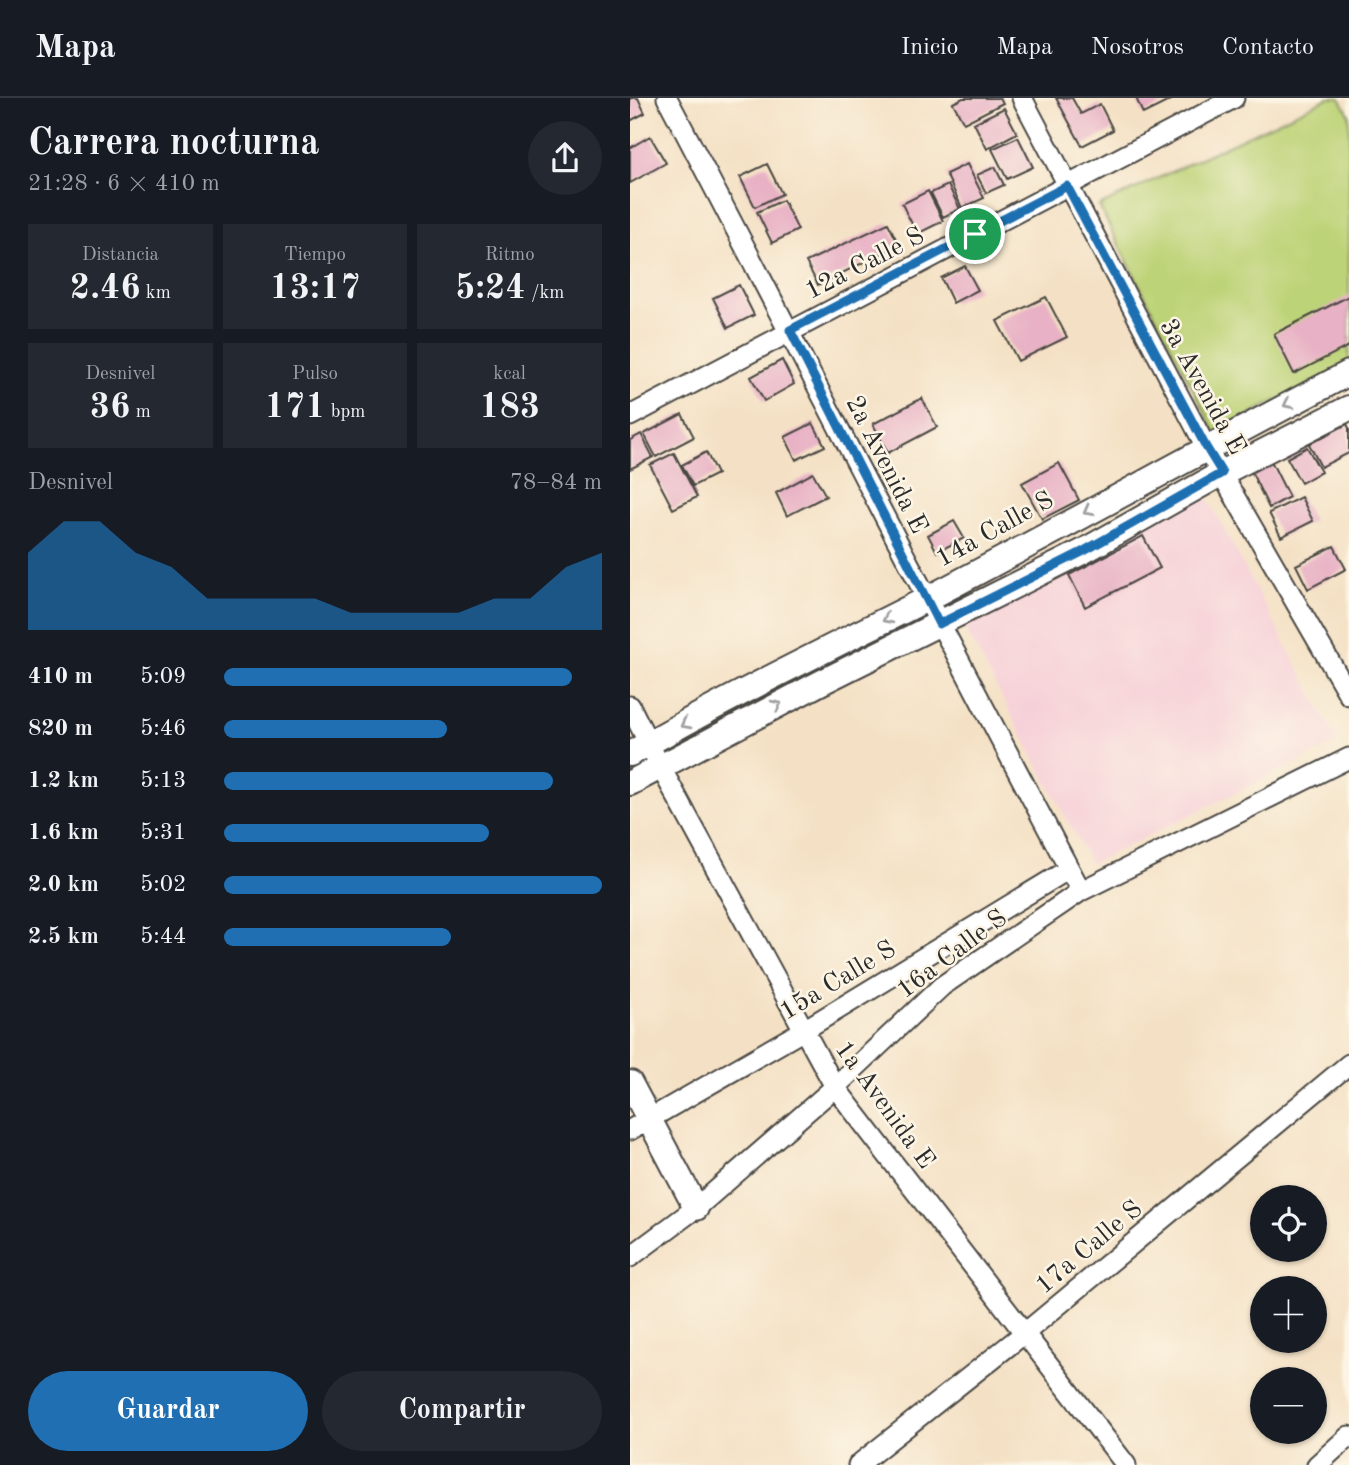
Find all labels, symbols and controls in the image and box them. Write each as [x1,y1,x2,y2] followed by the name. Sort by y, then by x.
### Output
[35,32,116,65] text: Mapa
[901,36,959,60] text: Inicio
[997,36,1053,60] text: Mapa
[1091,36,1184,60] text: Nosotros
[1222,36,1314,60] text: Contacto
[528,121,602,195] button: share
[28,125,319,163] text: Carrera nocturna
[28,172,220,195] text: 21:28 · 6 × 410 m
[945,204,1005,264] pin
[956,215,994,253] icon: arrive
[801,223,929,305] street label: 12a Calle S
[82,246,159,265] text: Distancia
[284,246,346,265] text: Tiempo
[485,246,535,265] text: Ritmo
[70,271,141,306] text: 2.46
[269,271,361,306] text: 13:17
[455,271,526,306] text: 5:24
[141,284,171,303] text: km
[526,284,564,303] text: /km
[1154,315,1250,459] street label: 3a Avenida E
[85,365,155,384] text: Desnivel
[292,365,338,384] text: Pulso
[493,365,526,384] text: kcal
[90,390,130,425] text: 36
[265,390,325,425] text: 171
[479,390,540,425] text: 183
[840,392,932,538] street label: 2a Avenida E
[1283,396,1296,410] one-way arrow
[130,403,151,422] text: m
[325,403,365,422] text: bpm
[28,471,113,494] text: Desnivel
[510,471,602,494] text: 78–84 m
[932,487,1058,573] street label: 14a Calle S
[1082,503,1095,516] one-way arrow
[882,610,894,624] one-way arrow
[28,665,93,688] text: 410 m
[140,665,186,688] text: 5:09
[770,700,782,714] one-way arrow
[680,715,692,729] one-way arrow
[28,717,93,740] text: 820 m
[140,717,186,740] text: 5:46
[28,769,99,792] text: 1.2 km
[140,769,186,792] text: 5:13
[28,821,99,844] text: 1.6 km
[140,821,186,844] text: 5:31
[28,873,99,896] text: 2.0 km
[140,873,186,896] text: 5:02
[892,905,1012,1004] street label: 16a Calle S
[28,925,99,948] text: 2.5 km
[140,925,186,948] text: 5:44
[776,936,900,1025] street label: 15a Calle S
[830,1037,939,1174] street label: 1a Avenida E
[1250,1185,1327,1444] map controls
[1250,1185,1327,1262] button: locate
[1031,1196,1147,1299] street label: 17a Calle S
[1250,1276,1327,1353] button: +
[1250,1367,1327,1444] button: −
[28,1371,308,1451] button: Guardar
[322,1371,602,1451] button: Compartir

